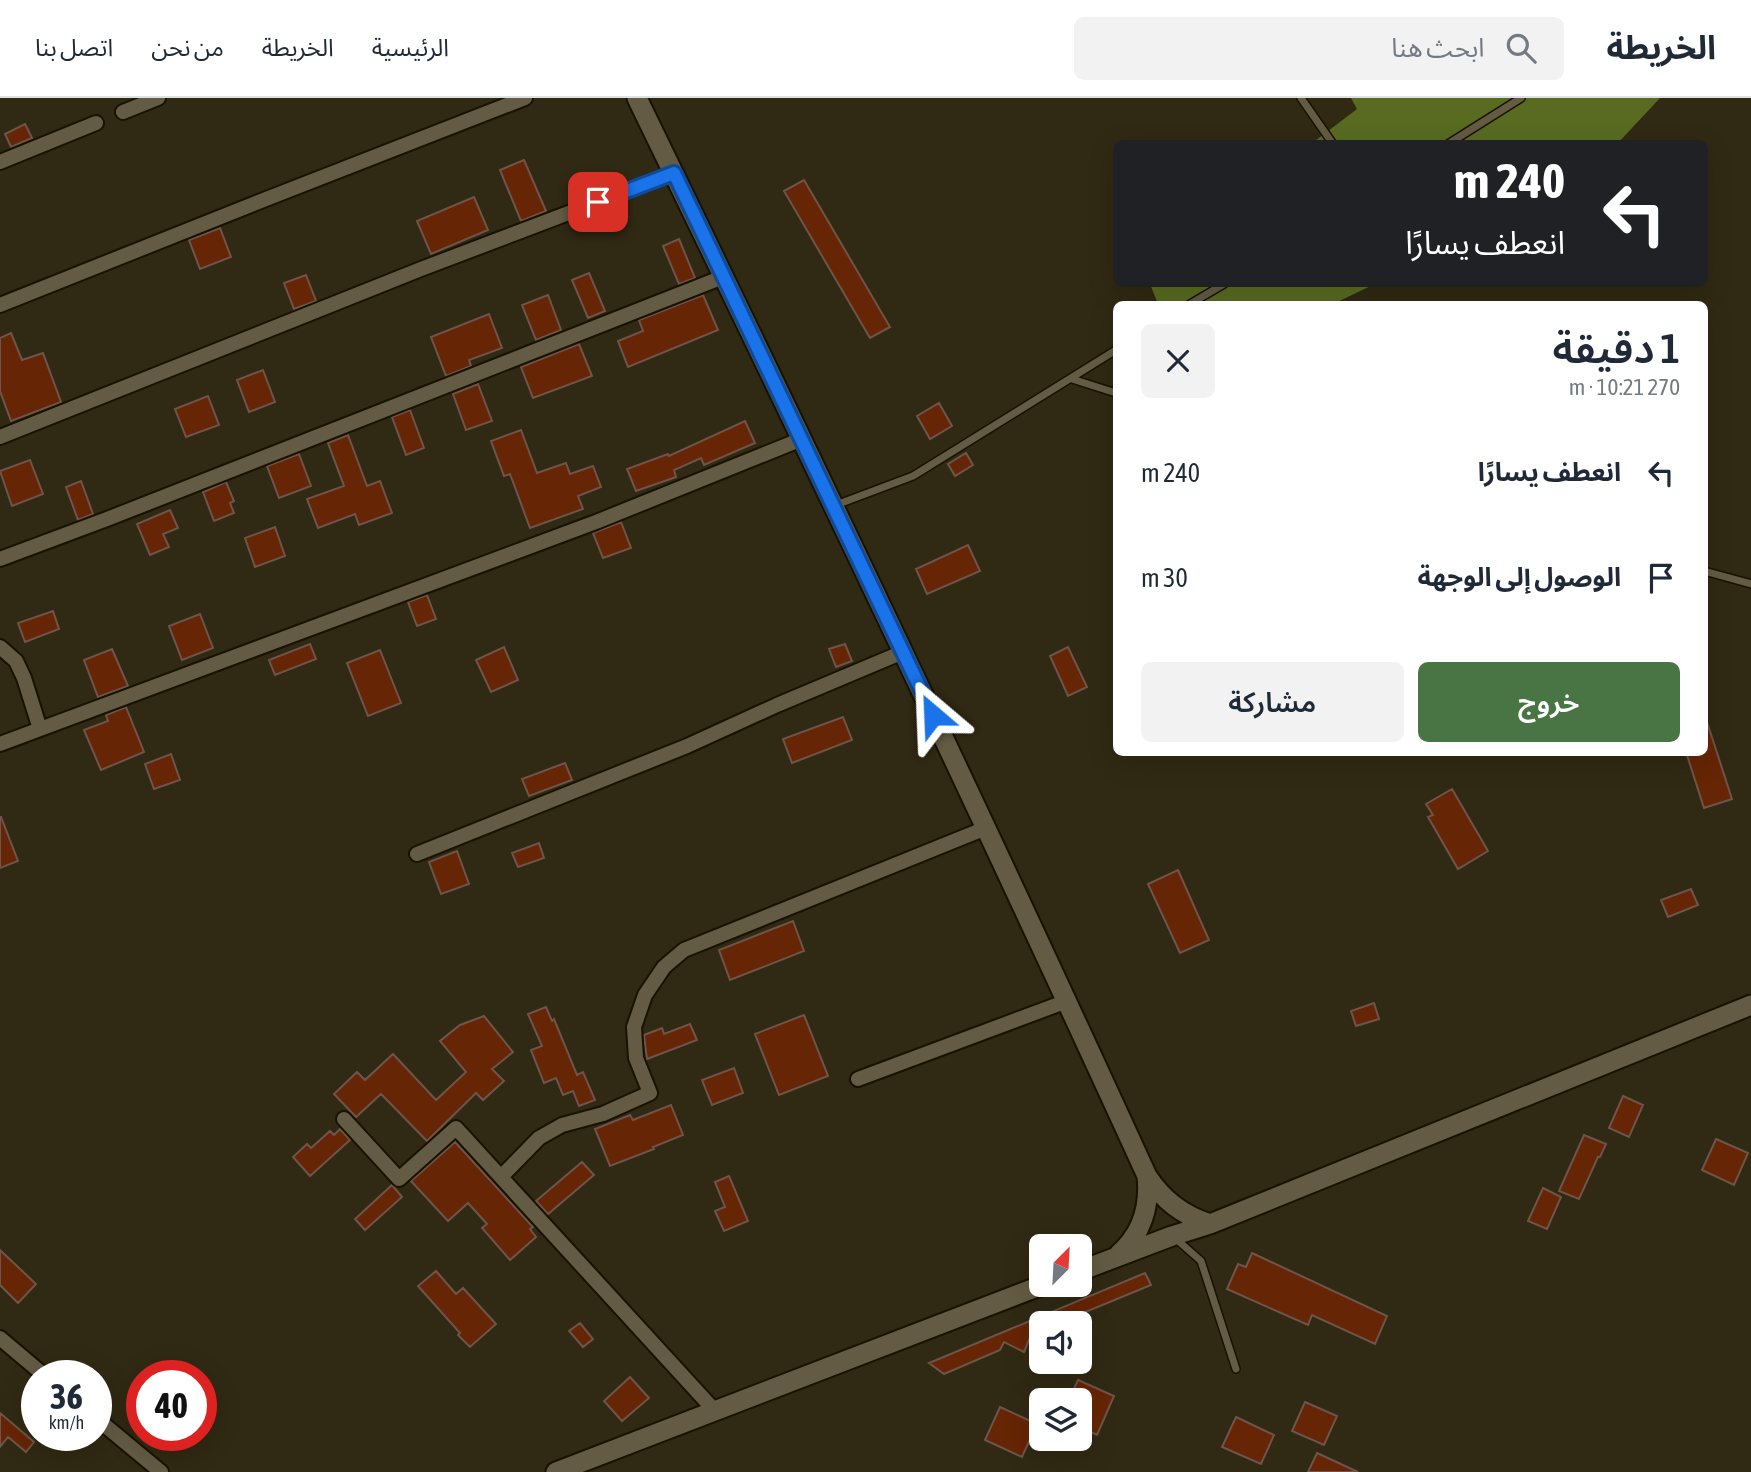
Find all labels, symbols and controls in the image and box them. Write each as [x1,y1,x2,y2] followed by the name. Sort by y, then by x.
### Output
[1074,17,1564,80] search box
[1606,28,1716,66] text: الخريطة
[1502,29,1540,67] icon: search
[1391,33,1484,63] text: ابحث هنا
[35,34,113,61] text: اتصل بنا
[151,34,224,61] text: من نحن
[262,34,334,61] text: الخريطة
[372,34,449,61] text: الرئيسية
[1454,152,1565,208] text: 240 m
[1589,168,1680,259] icon: left
[568,172,628,232] pin
[579,183,617,221] icon: arrive
[1405,224,1565,261] text: انعطف يسارًا
[1141,324,1215,398] button: close
[1553,324,1680,372] text: 1 دقيقة
[1569,374,1680,400] text: 270 m · 10:21
[1642,454,1680,492] icon: left
[1478,457,1621,487] text: انعطف يسارًا
[1141,458,1200,488] text: 240 m
[1642,559,1680,597] icon: arrive
[1418,562,1621,592] text: الوصول إلى الوجهة
[1141,563,1188,593] text: 30 m
[1141,662,1404,742] button: مشاركة
[1418,662,1680,742] button: خروج
[896,678,970,752] position arrow
[1029,1234,1092,1297] north arrow
[1029,1234,1092,1451] map controls
[1029,1311,1092,1374] button: sound
[126,1360,217,1451] speed limit sign: 40
[50,1376,83,1416] text: 36
[1029,1388,1092,1451] button: layers
[49,1412,84,1433] text: km/h

